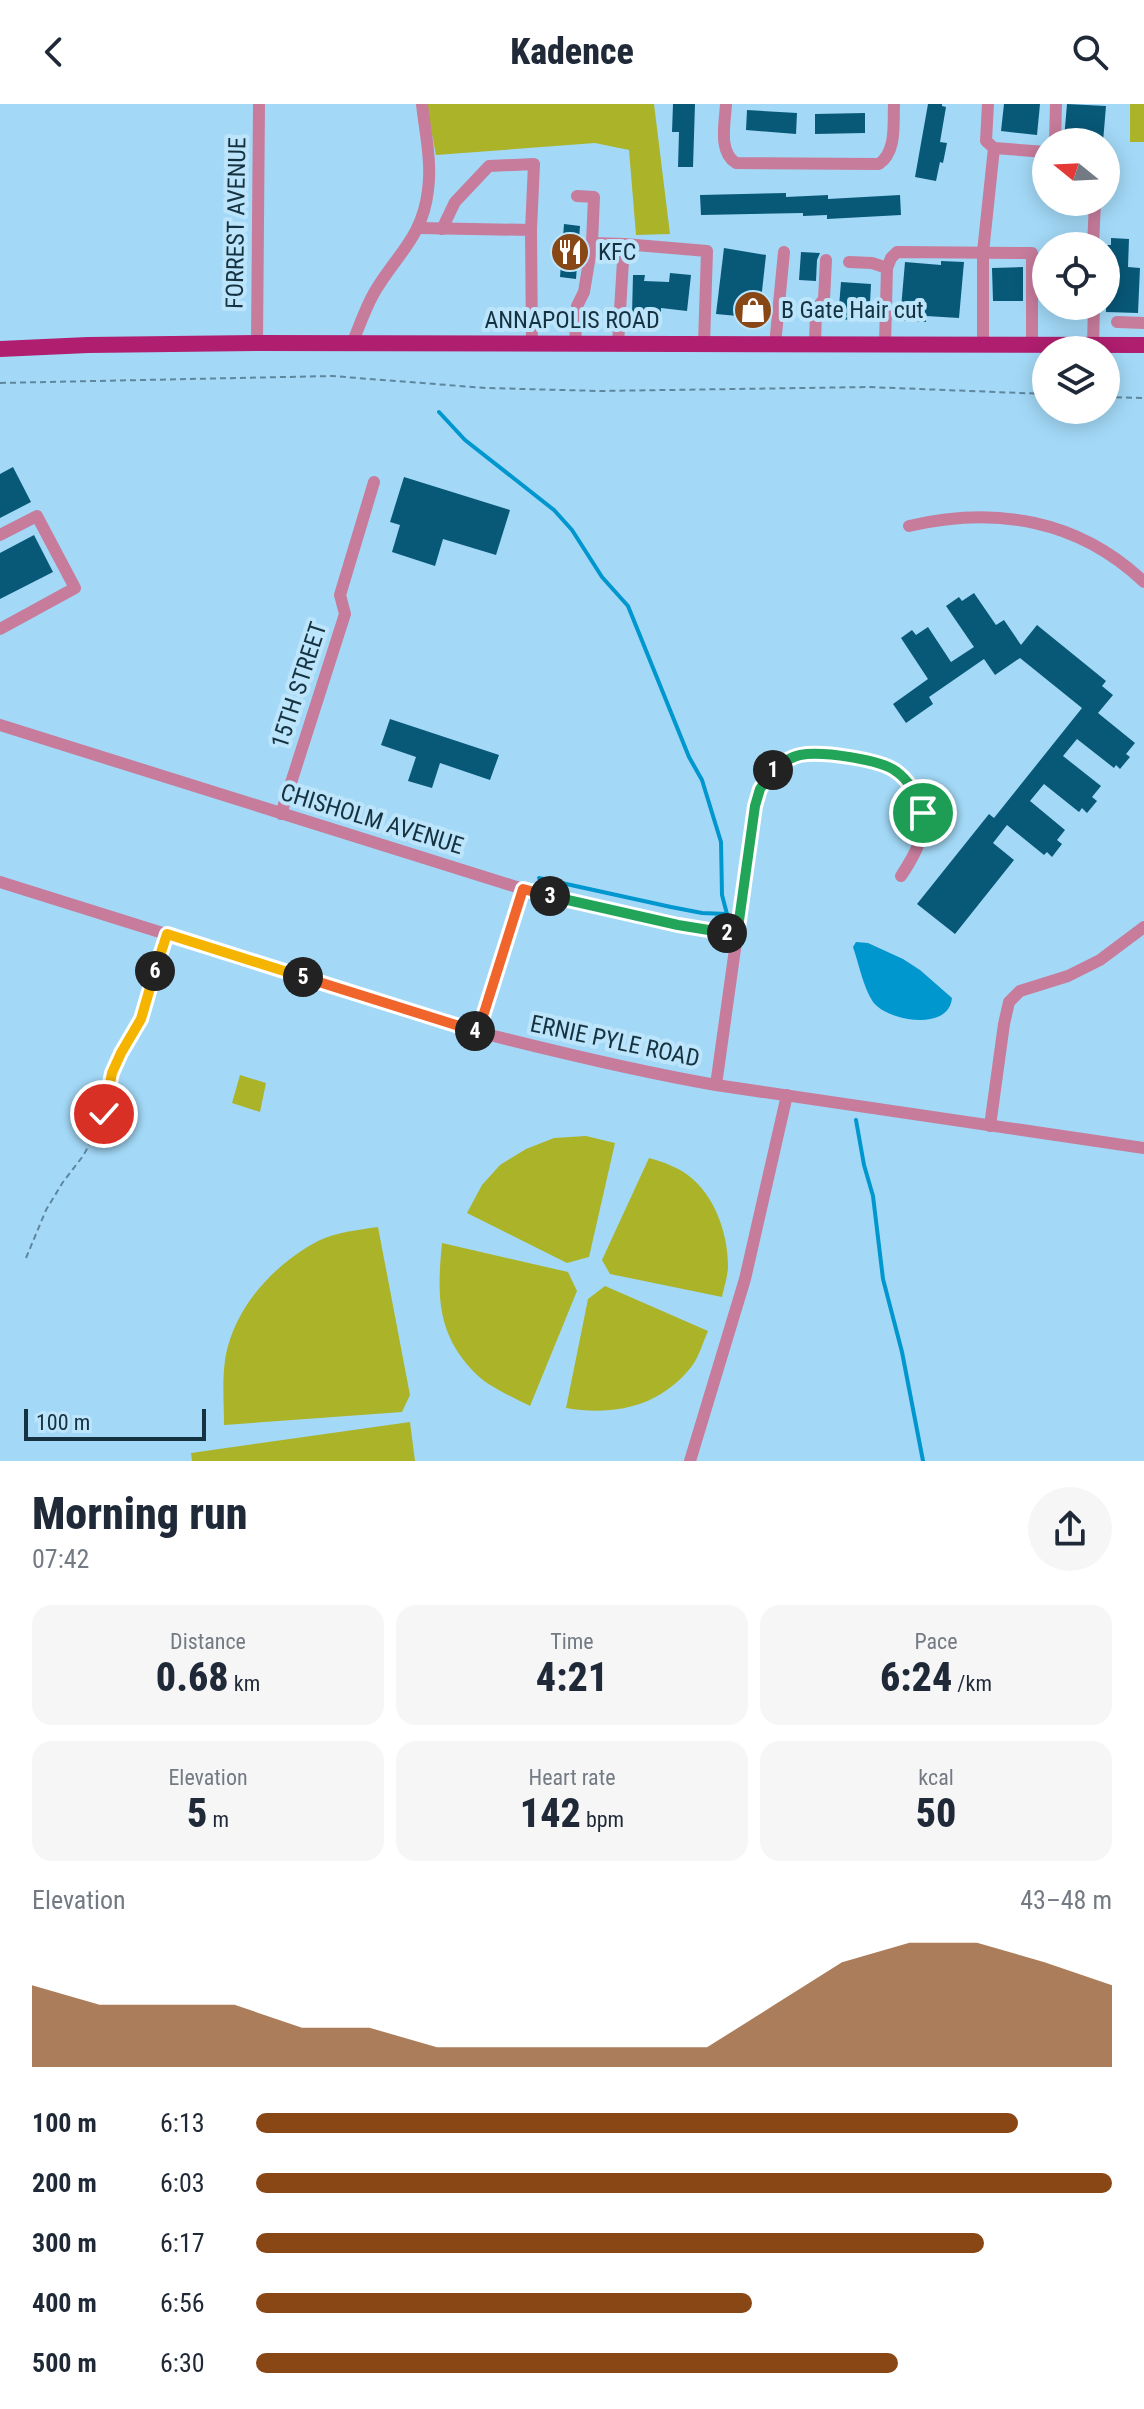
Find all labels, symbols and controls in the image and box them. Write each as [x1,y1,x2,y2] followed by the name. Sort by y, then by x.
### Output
[32,30,76,74] icon: back
[1068,30,1112,74] icon: search
[510,31,634,73] text: Kadence
[1032,128,1120,216] north arrow
[1032,128,1120,424] map controls
[221,137,251,309] street label: FORREST AVENUE
[549,231,591,273] restaurant icon: KFC
[1032,232,1120,320] button: locate
[598,238,636,266] place label: KFC
[732,289,774,331] shop icon: B Gate Hair cut
[781,296,924,324] place label: B Gate Hair cut
[484,306,660,334] street label: ANNAPOLIS ROAD
[1032,336,1120,424] button: layers
[265,618,333,752] street label: 15TH STREET
[753,750,793,790] pin: 1
[767,757,779,782] text: 1
[277,778,467,860] street label: CHISHOLM AVENUE
[889,779,957,847] pin
[901,791,945,835] icon: arrive
[530,876,570,916] pin: 3
[544,883,556,908] text: 3
[707,913,747,953] pin: 2
[721,920,733,945] text: 2
[135,951,175,991] pin: 6
[283,957,323,997] pin: 5
[149,958,161,983] text: 6
[297,964,309,989] text: 5
[528,1009,702,1073] street label: ERNIE PYLE ROAD
[455,1011,495,1051] pin: 4
[469,1018,481,1043] text: 4
[70,1080,138,1148] pin
[82,1092,126,1136] icon: check
[24,1405,206,1441] scale bar
[36,1410,90,1435] text: 100 m
[1028,1487,1112,1571] button: share
[32,1488,248,1540] text: Morning run
[32,1544,89,1574] text: 07:42
[170,1629,246,1654] text: Distance
[550,1629,594,1654] text: Time
[914,1629,958,1654] text: Pace
[156,1654,229,1701] text: 0.68
[536,1654,608,1701] text: 4:21
[880,1654,952,1701] text: 6:24
[229,1671,260,1696] text: km
[952,1671,992,1696] text: /km
[168,1765,248,1790] text: Elevation
[529,1765,615,1790] text: Heart rate
[918,1765,954,1790] text: kcal
[187,1790,207,1837] text: 5
[520,1790,581,1837] text: 142
[916,1790,956,1837] text: 50
[207,1807,229,1832] text: m
[581,1807,624,1832] text: bpm
[32,1885,126,1915] text: Elevation
[1020,1885,1112,1915] text: 43–48 m
[32,2108,97,2138] text: 100 m
[160,2108,205,2138] text: 6:13
[32,2168,97,2198] text: 200 m
[160,2168,205,2198] text: 6:03
[32,2228,97,2258] text: 300 m
[160,2228,205,2258] text: 6:17
[32,2288,97,2318] text: 400 m
[160,2288,205,2318] text: 6:56
[32,2348,97,2378] text: 500 m
[160,2348,205,2378] text: 6:30

